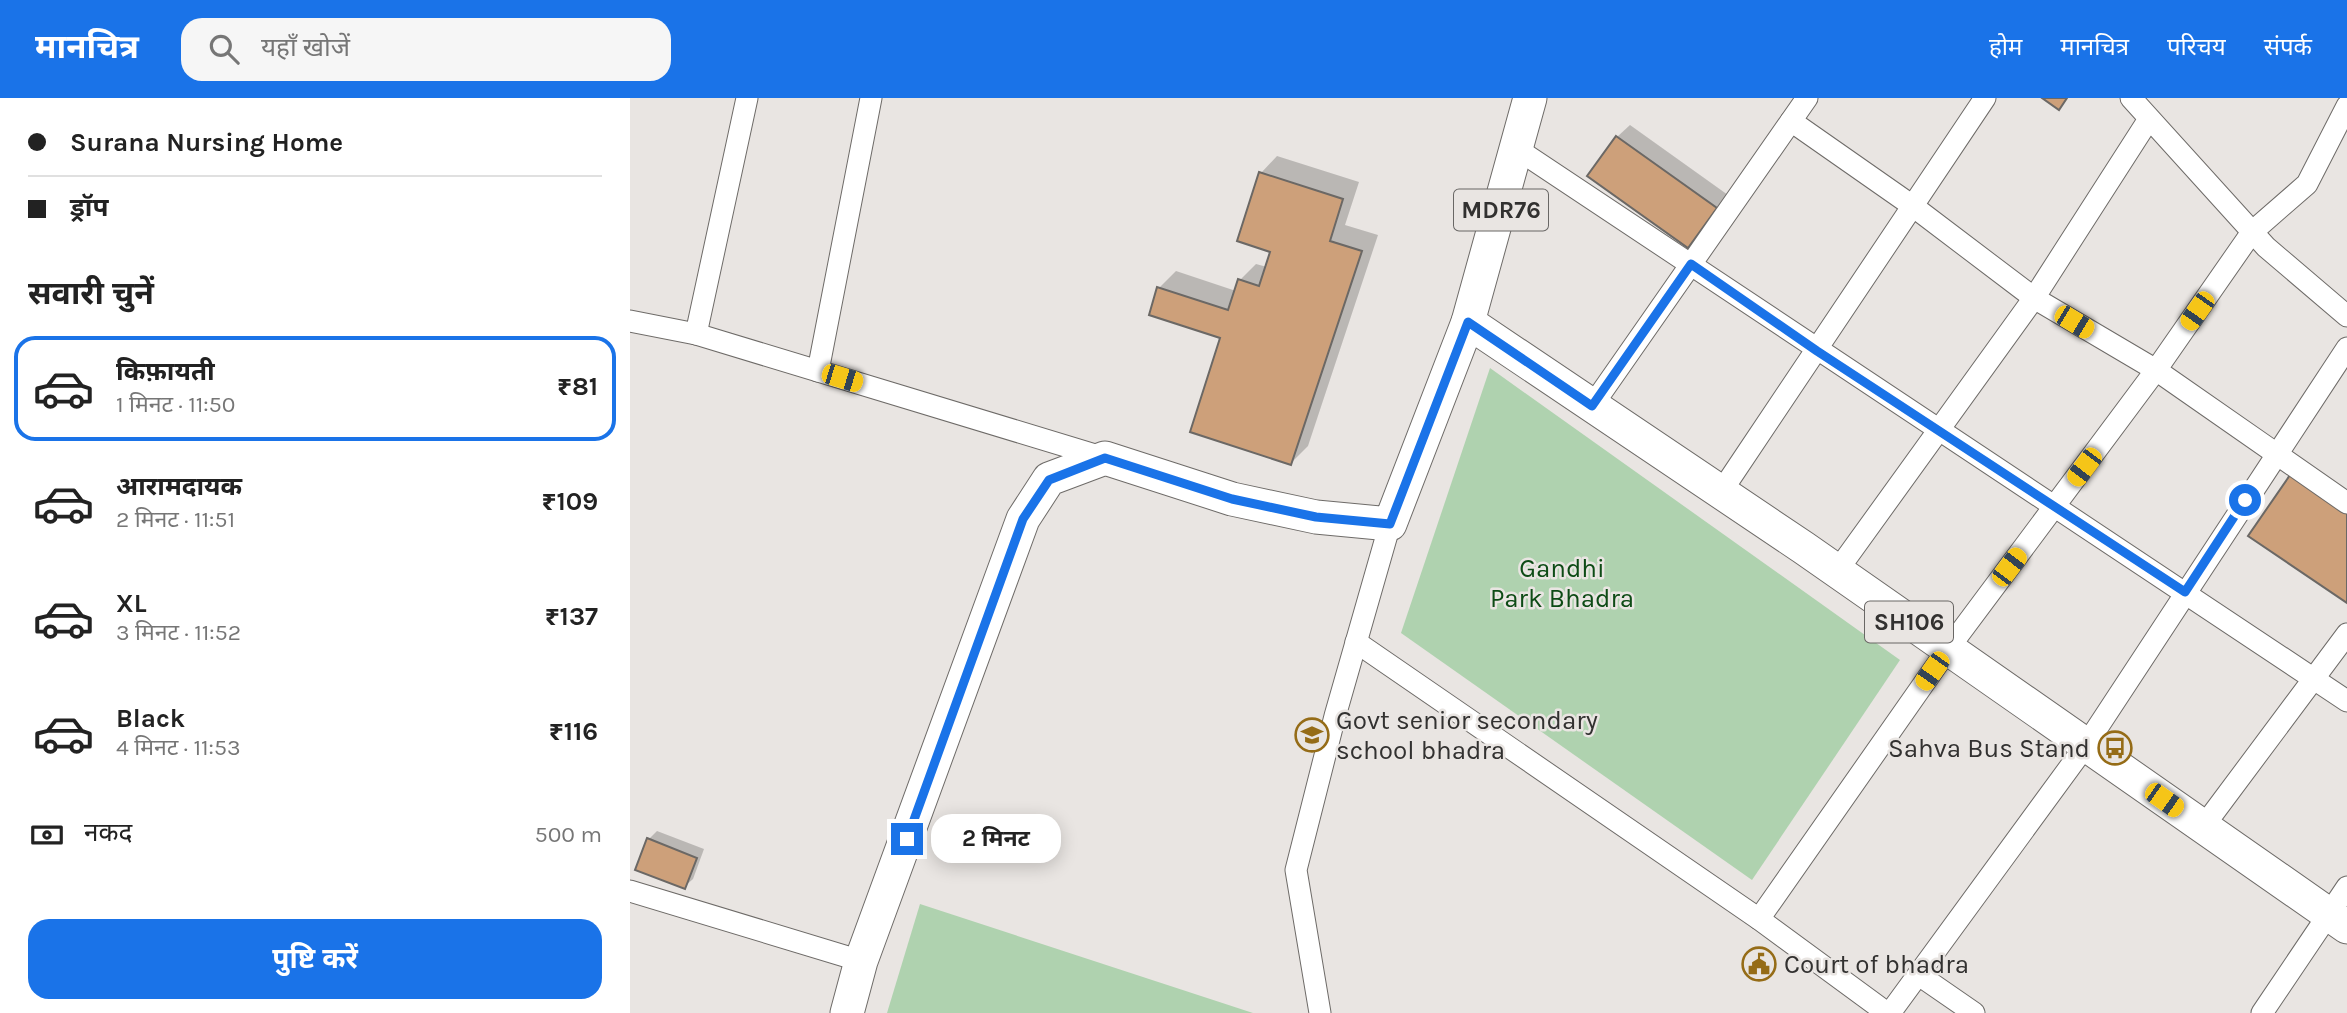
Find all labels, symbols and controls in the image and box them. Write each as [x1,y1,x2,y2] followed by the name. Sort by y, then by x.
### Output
[181,18,671,81] search box
[35,28,139,66] text: मानचित्र
[205,30,243,68] icon: search
[261,32,350,63] text: यहाँ खोजें
[1989,33,2022,61] text: होम
[2060,33,2129,61] text: मानचित्र
[2167,33,2226,61] text: परिचय
[2264,33,2312,61] text: संपर्क
[70,127,343,158] text: Surana Nursing Home
[1454,190,1548,230] road number: MDR76
[70,192,108,223] text: ड्रॉप
[28,275,154,312] text: सवारी चुनें
[2177,288,2218,334] car
[2051,302,2098,342] car
[116,356,215,387] text: किफ़ायती
[32,357,95,420] icon: car
[819,362,866,394] car
[557,371,598,402] text: ₹81
[116,391,235,418] text: 1 मिनट · 11:50
[2063,444,2106,490] car
[116,471,242,502] text: आरामदायक
[32,472,95,535] icon: car
[2229,484,2261,516] route start
[542,486,598,517] text: ₹109
[116,506,235,533] text: 2 मिनट · 11:51
[1988,544,2031,590] car
[1490,553,1634,614] park label: Gandhi Park Bhadra
[32,587,95,650] icon: car
[116,588,147,619] text: XL
[545,601,598,632] text: ₹137
[1865,602,1953,642] road number: SH106
[116,619,241,646] text: 3 मिनट · 11:52
[1912,648,1953,694] car
[32,702,95,765] icon: car
[116,703,185,734] text: Black
[1336,705,1598,766] place label: Govt senior secondary school bhadra
[549,716,598,747] text: ₹116
[1293,716,1331,754] school or university icon: Govt senior secondary school bhadra
[2096,729,2134,767] bus stop icon: Sahva Bus Stand
[1888,733,2090,764] place label: Sahva Bus Stand
[116,734,240,761] text: 4 मिनट · 11:53
[2141,779,2188,821] car
[932,814,1061,864] callout: 2 मिनट
[28,816,66,854] icon: cash
[84,817,132,848] text: नकद
[535,821,602,848] text: 500 m
[891,823,923,855] route end
[962,825,1030,852] text: 2 मिनट
[28,919,602,999] button: पुष्टि करें
[1740,945,1778,983] public building icon: Court of bhadra
[1784,949,1969,980] place label: Court of bhadra

